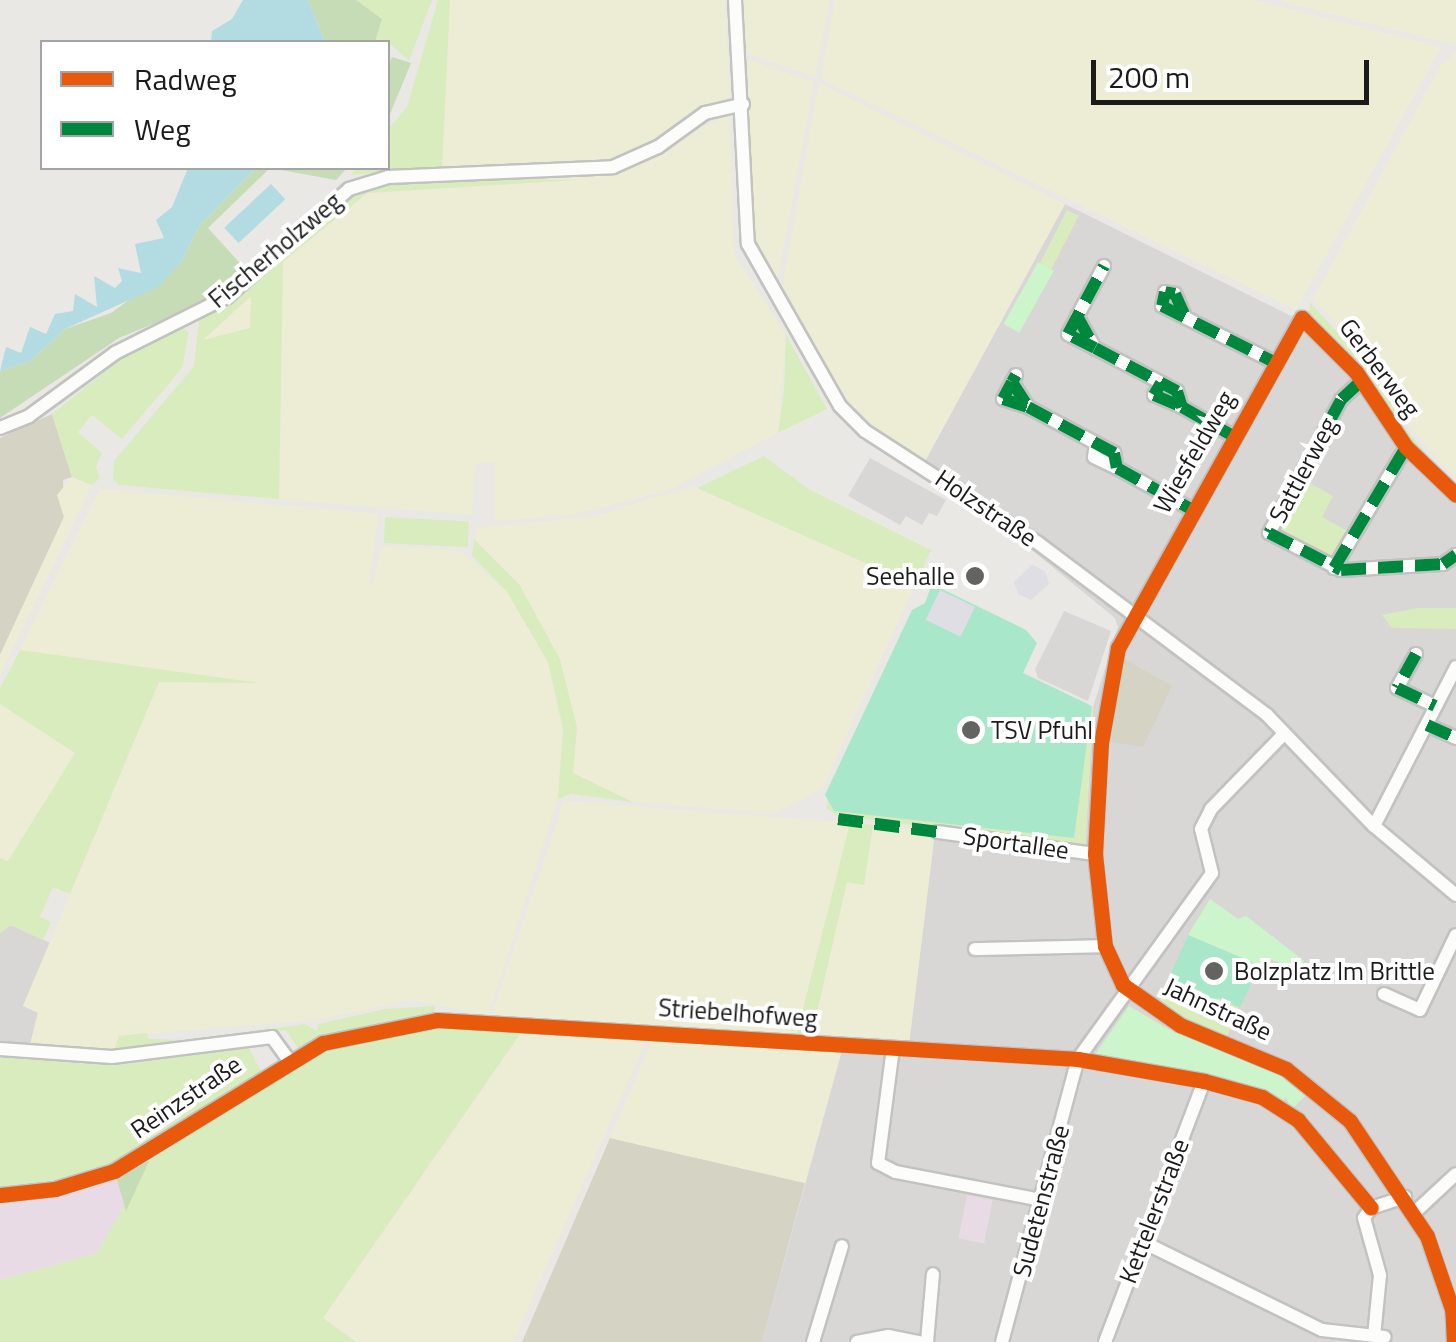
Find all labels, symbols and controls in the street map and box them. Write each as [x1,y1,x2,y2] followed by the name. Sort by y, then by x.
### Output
[40,40,390,170] legend
[1096,40,1374,102] scale bar
[1108,54,1190,100] text: 200 m
[134,56,237,102] text: Radweg
[134,106,191,152] text: Weg
[203,186,347,314] street label: Fischerholzweg
[1333,313,1427,423] street label: Gerberweg
[1147,386,1241,518] street label: Wiesfeldweg
[1263,412,1343,528] street label: Sattlerweg
[930,463,1042,553] street label: Holzstraße
[866,561,955,591] place label: Seehalle
[964,565,986,587] marker: Seehalle
[991,715,1093,745] place label: TSV Pfuhl
[960,719,982,741] marker: TSV Pfuhl
[961,821,1071,865] street label: Sportallee
[1234,956,1435,986] place label: Bolzplatz Im Brittle
[1203,960,1225,982] marker: Bolzplatz Im Brittle
[1159,971,1277,1047] street label: Jahnstraße
[657,992,819,1034] street label: Striebelhofweg
[125,1049,247,1145] street label: Reinzstraße
[1006,1122,1076,1280] street label: Sudetenstraße
[1113,1135,1195,1287] street label: Kettelerstraße

